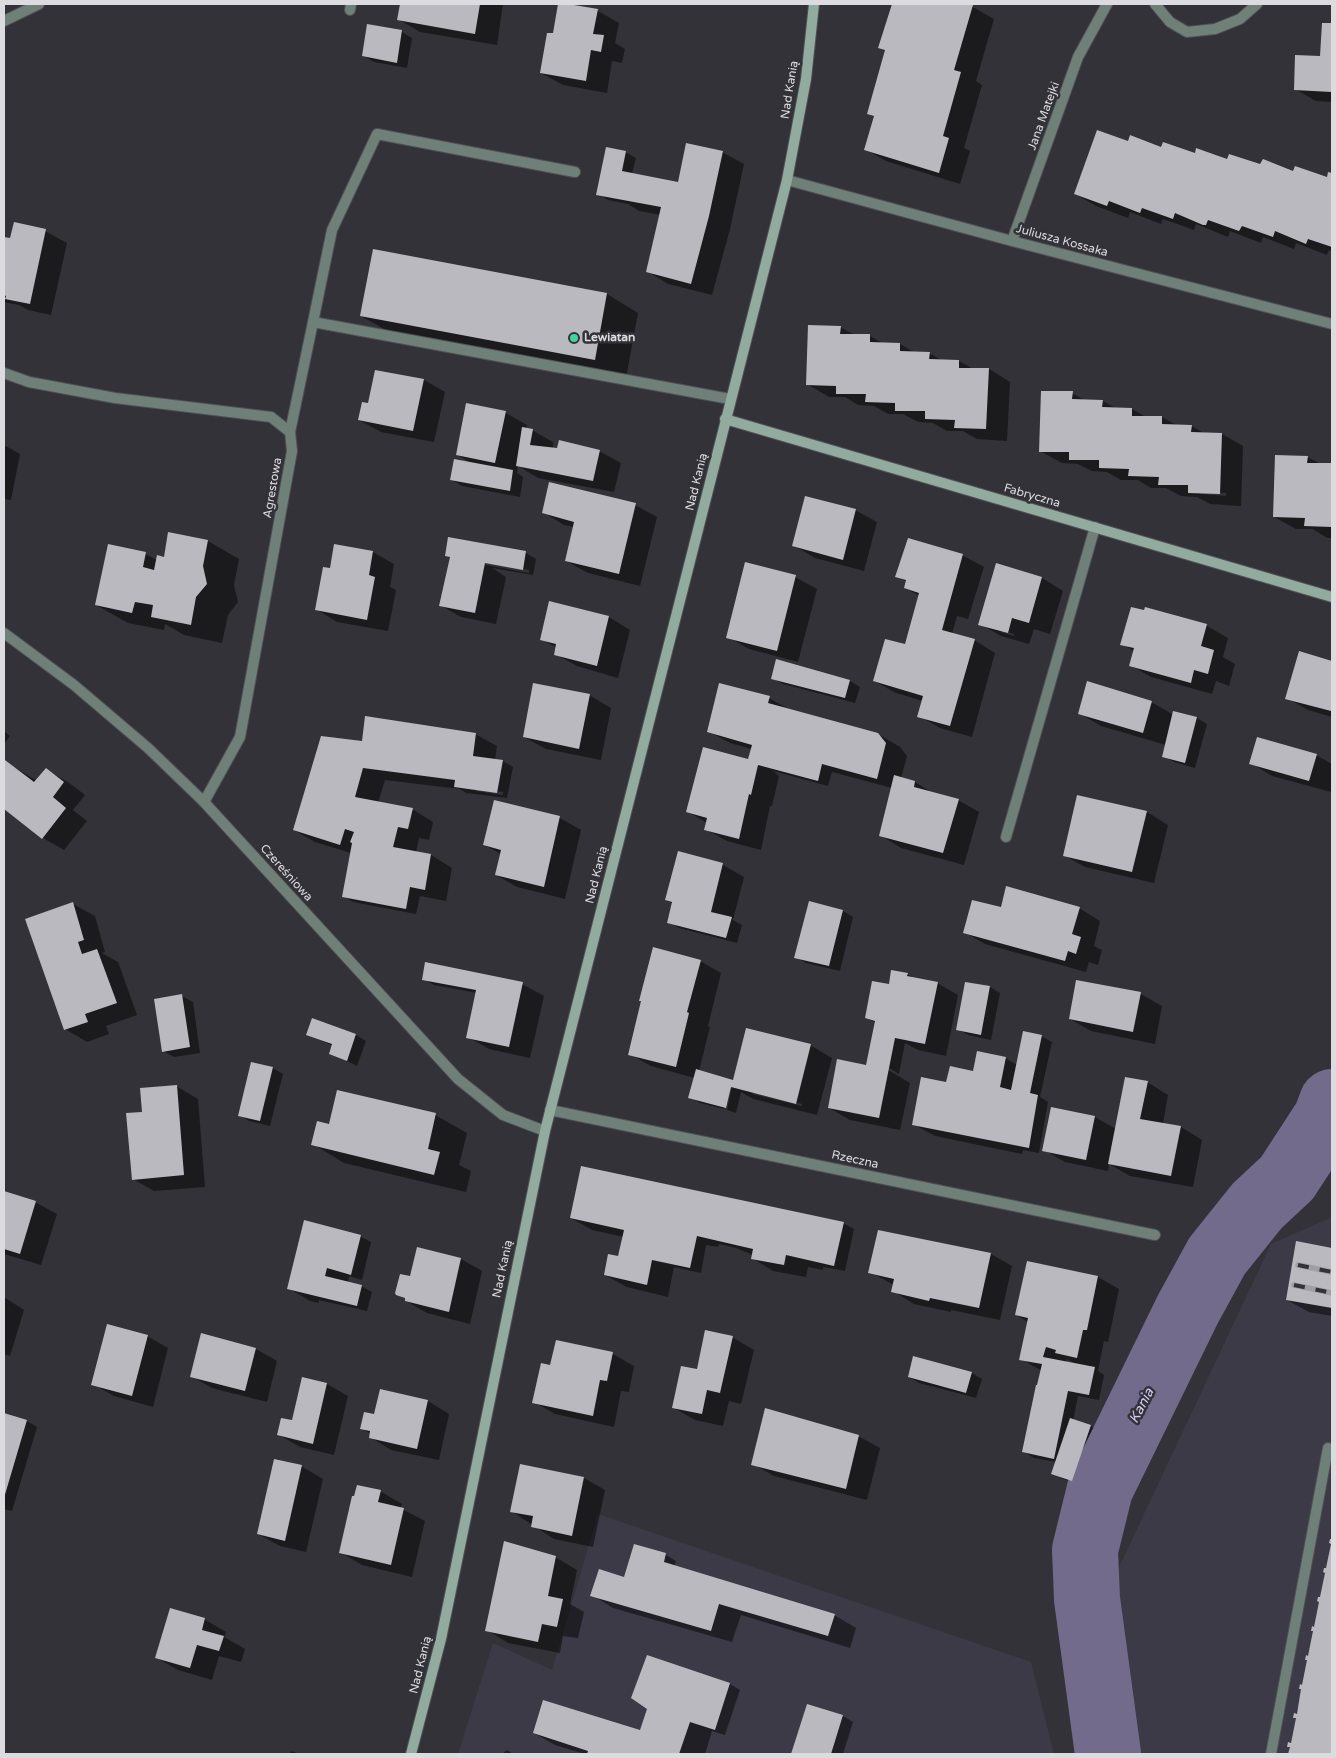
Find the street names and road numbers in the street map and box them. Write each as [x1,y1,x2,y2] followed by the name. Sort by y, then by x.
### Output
[778,60,802,120] street label: Nad Kanią
[1025,80,1063,152] street label: Jana Matejki
[1014,222,1110,260] street label: Juliusza Kossaka
[683,452,711,512] street label: Nad Kanią
[261,457,285,519] street label: Agrestowa
[1002,481,1062,511] street label: Fabryczna
[257,842,315,904] street label: Czereśniowa
[583,845,611,905] street label: Nad Kanią
[830,1148,880,1172] street label: Rzeczna
[490,1239,516,1299] street label: Nad Kanią
[407,1635,435,1695] street label: Nad Kanią

